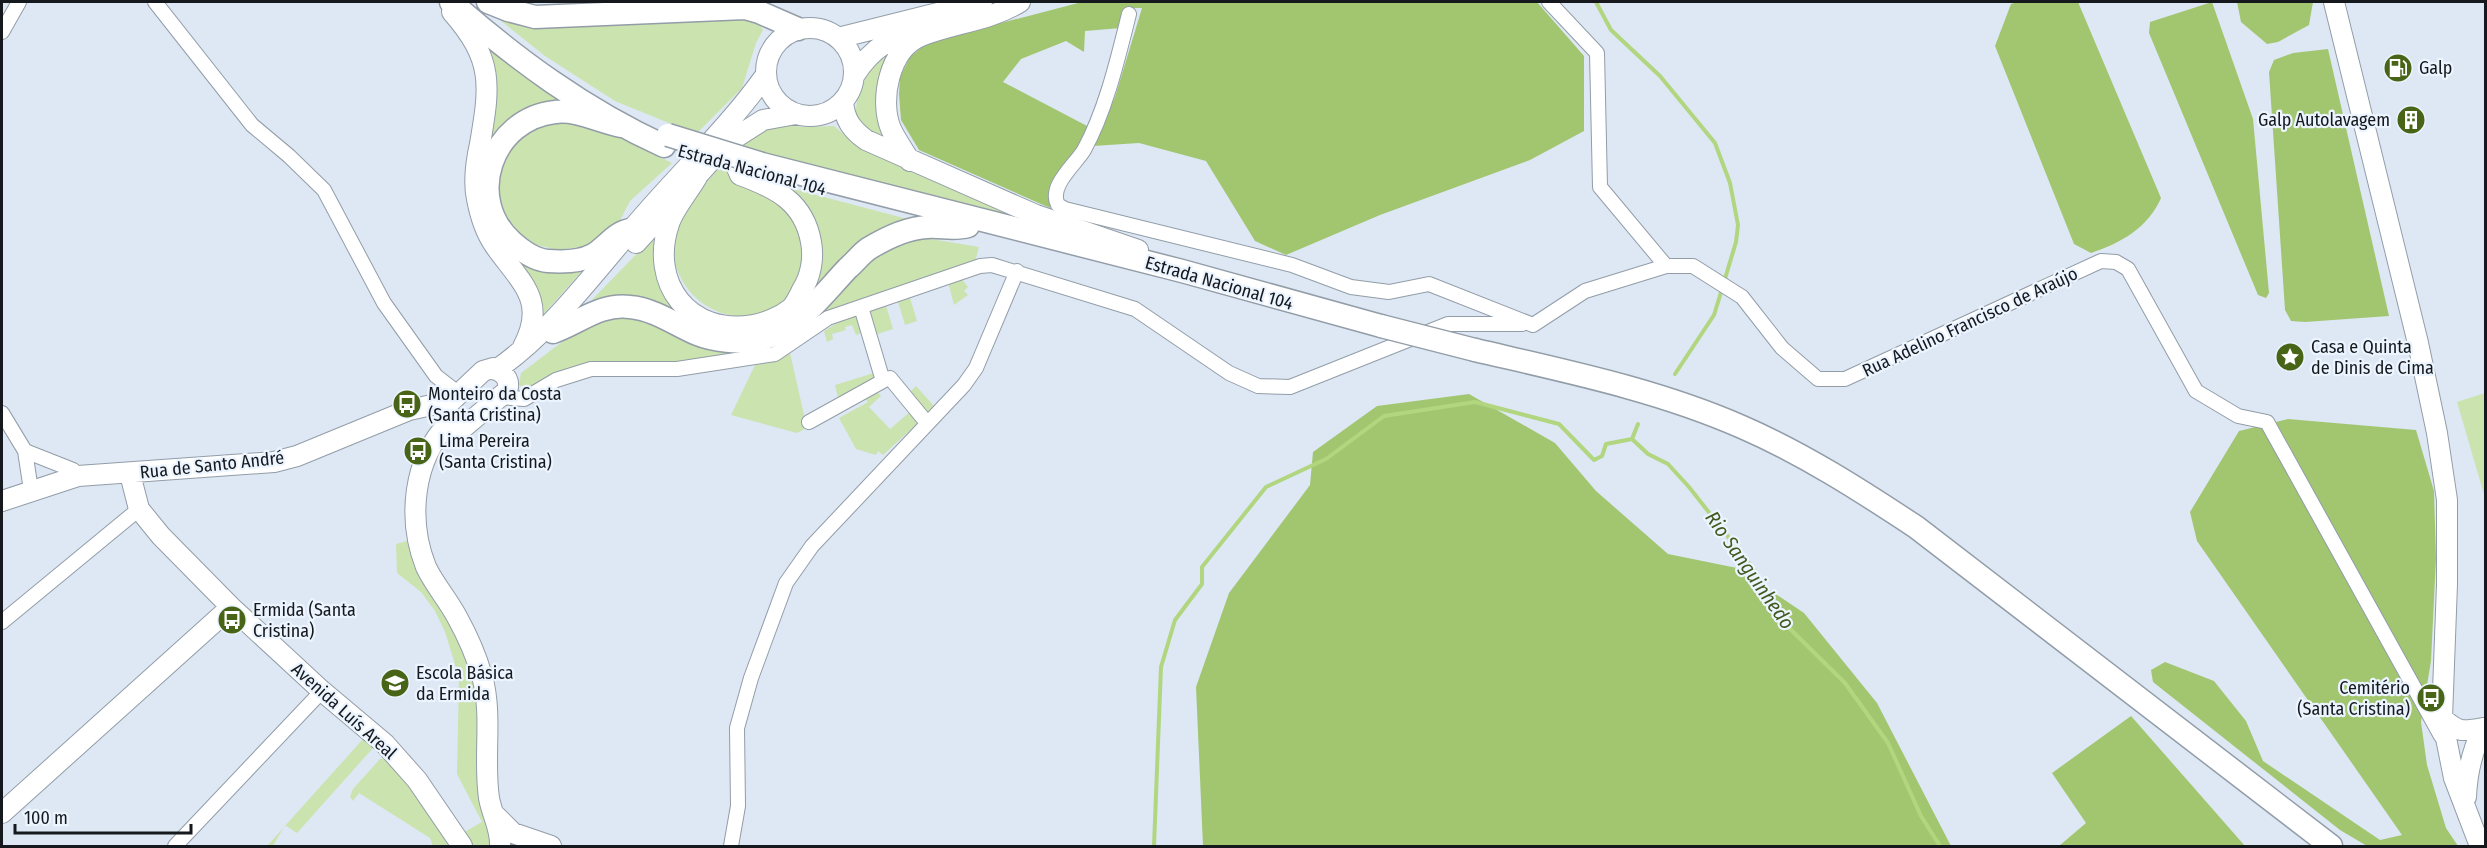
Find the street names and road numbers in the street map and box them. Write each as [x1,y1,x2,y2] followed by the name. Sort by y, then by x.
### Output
[675,140,829,200] street label: Estrada Nacional 104
[1143,251,1296,315] street label: Estrada Nacional 104
[1859,262,2081,382] street label: Rua Adelino Francisco de Araújo
[139,446,285,484] street label: Rua de Santo André
[287,658,401,764] street label: Avenida Luís Areal

